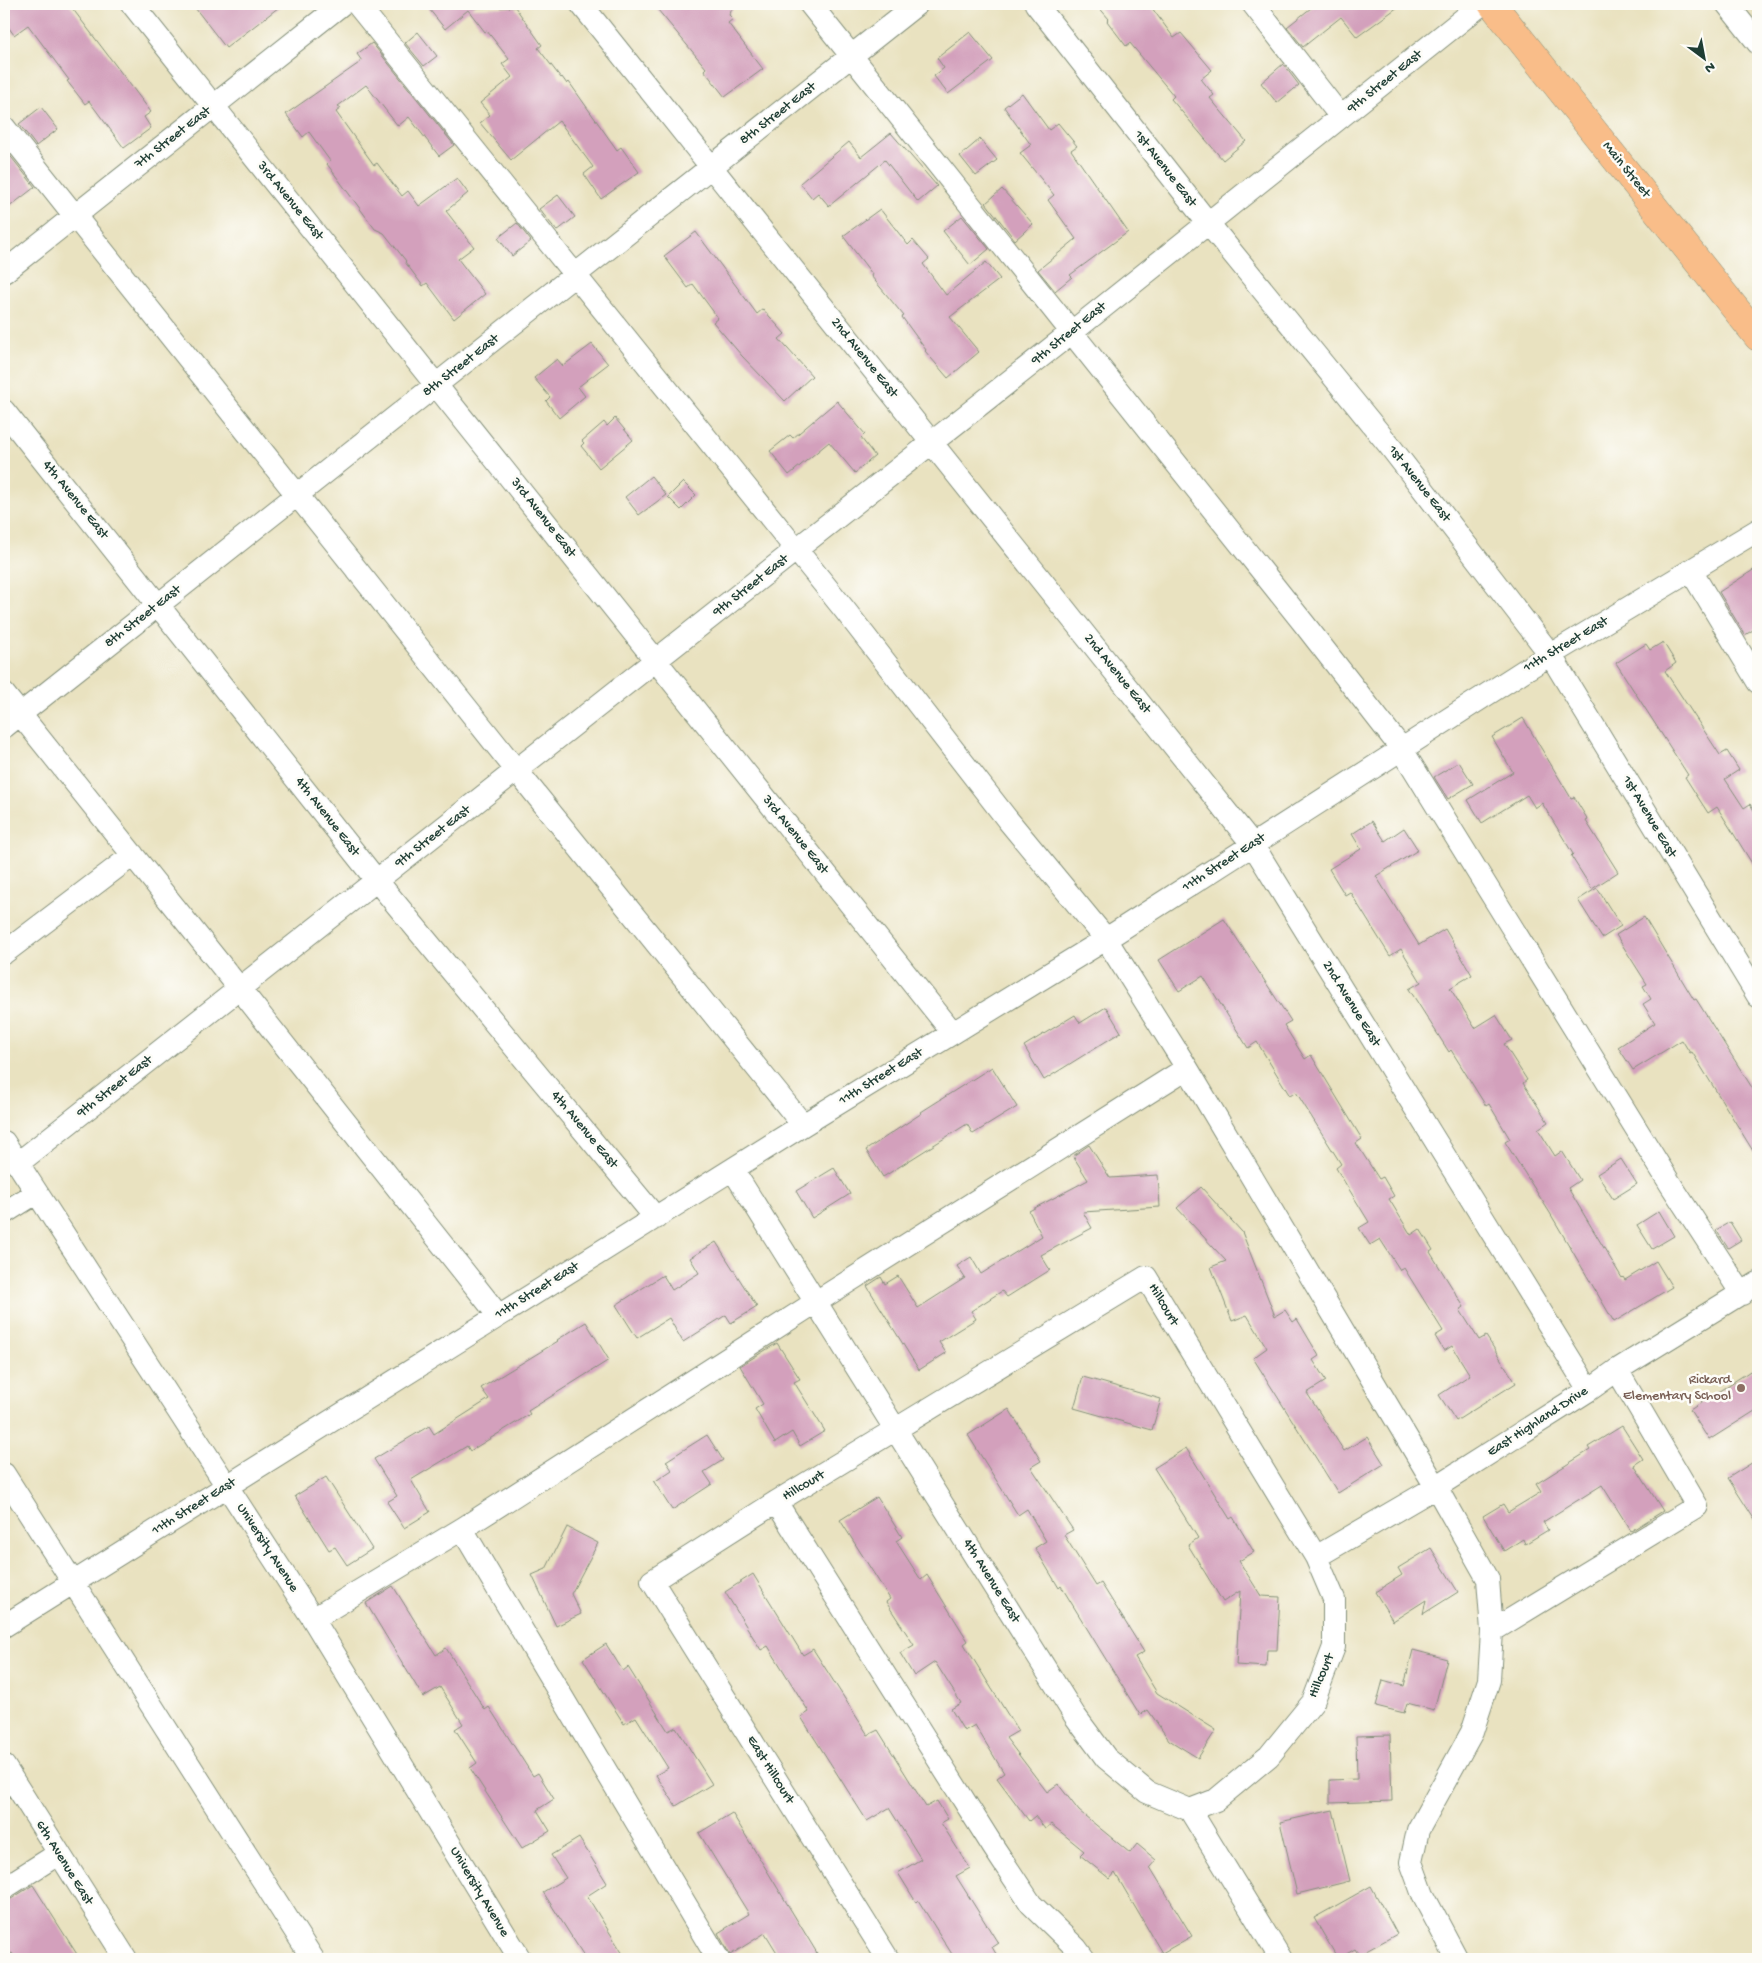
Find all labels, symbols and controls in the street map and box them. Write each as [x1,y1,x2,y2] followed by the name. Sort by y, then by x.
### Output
[1680,32,1730,82] north arrow
[1343,46,1427,118] street label: 9th Street East
[1701,57,1718,77] text: N
[736,78,821,149] street label: 8th Street East
[131,102,215,174] street label: 7th Street East
[1129,126,1201,212] street label: 1st Avenue East
[1598,138,1655,203] street label: Main Street
[252,157,328,245] street label: 3rd Avenue East
[1027,298,1111,370] street label: 9th Street East
[827,315,902,402] street label: 2nd Avenue East
[419,330,504,401] street label: 8th Street East
[1383,441,1455,527] street label: 1st Avenue East
[38,457,113,544] street label: 4th Avenue East
[506,474,580,562] street label: 3rd Avenue East
[709,550,793,622] street label: 9th Street East
[101,581,186,652] street label: 8th Street East
[1520,612,1613,677] street label: 11th Street East
[1080,631,1155,718] street label: 2nd Avenue East
[1617,772,1681,862] street label: 1st Avenue East
[291,774,364,861] street label: 4th Avenue East
[757,791,833,879] street label: 3rd Avenue East
[391,801,475,873] street label: 9th Street East
[1178,829,1270,897] street label: 11th Street East
[1318,958,1385,1051] street label: 2nd Avenue East
[835,1044,927,1110] street label: 11th Street East
[73,1051,157,1123] street label: 9th Street East
[547,1088,622,1173] street label: 4th Avenue East
[491,1258,583,1324] street label: 11th Street East
[1144,1281,1183,1330] street label: Hillcourt
[1623,1372,1733,1405] place label: Rickard Elementary School
[1735,1382,1747,1394] marker: Rickard Elementary School
[1484,1383,1592,1461] street label: East Highland Drive
[780,1466,829,1505] street label: Hillcourt
[148,1474,240,1540] street label: 11th Street East
[232,1500,302,1596] street label: University Avenue
[958,1536,1024,1627] street label: 4th Avenue East
[1305,1650,1339,1701] street label: Hillcourt
[742,1733,798,1808] street label: East Hillcourt
[31,1818,97,1909] street label: 6th Avenue East
[445,1844,513,1941] street label: University Avenue

